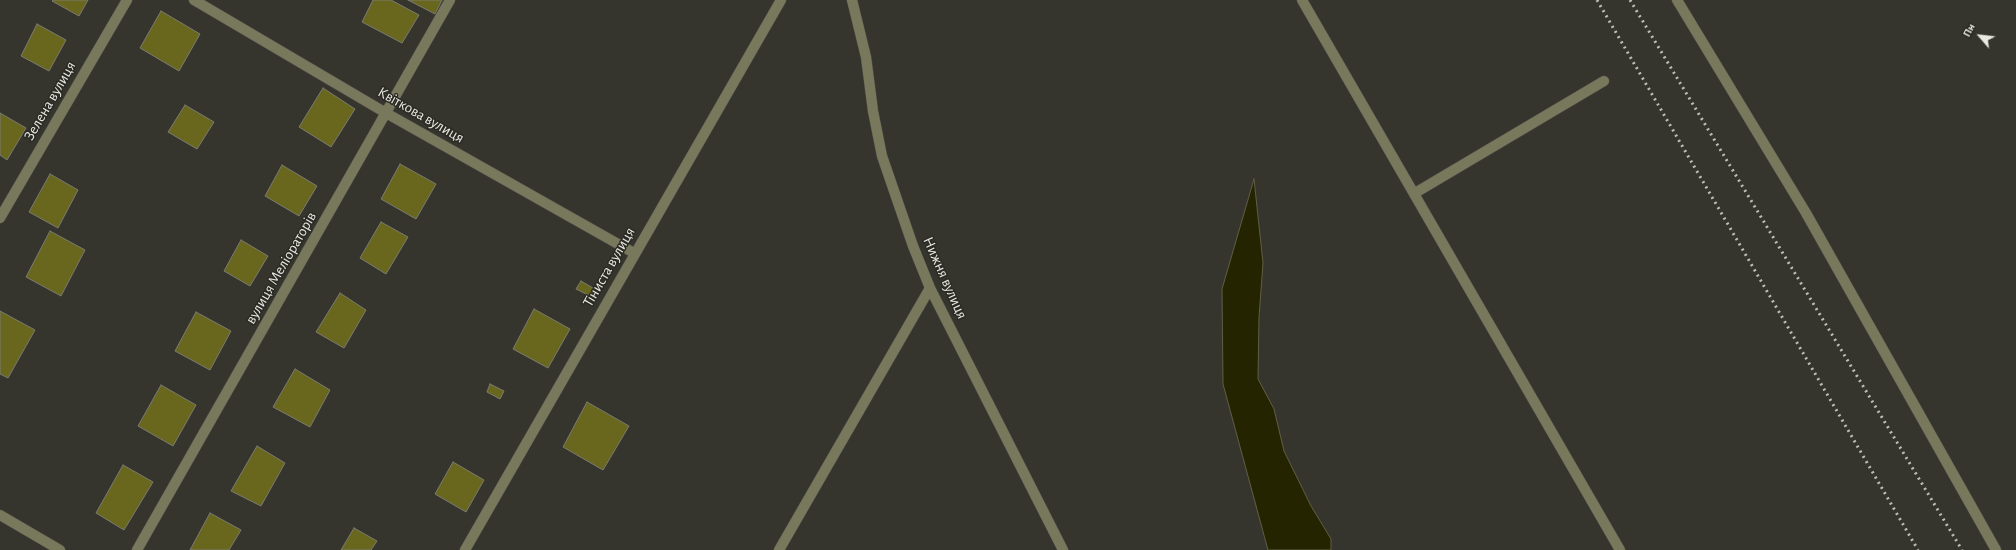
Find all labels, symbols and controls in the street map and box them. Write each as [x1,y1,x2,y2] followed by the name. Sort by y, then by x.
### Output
[1960,16,2000,56] north arrow
[1961,22,1977,39] text: Пн
[20,58,80,144] street label: Зелена вулиця
[375,83,467,147] street label: Квіткова вулиця
[242,209,320,327] street label: вулиця Меліораторів
[579,224,639,310] street label: Тіниста вулиця
[919,234,971,322] street label: Нижня вулиця

